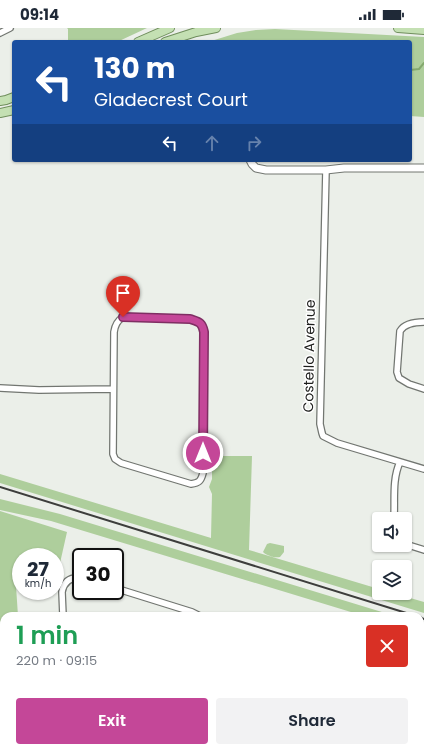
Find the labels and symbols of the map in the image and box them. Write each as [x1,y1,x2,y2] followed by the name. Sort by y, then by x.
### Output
[106,276,140,317] pin
[298,299,320,413] street label: Costello Avenue
[182,432,224,474] position arrow
[72,548,124,600] speed limit sign: 30

